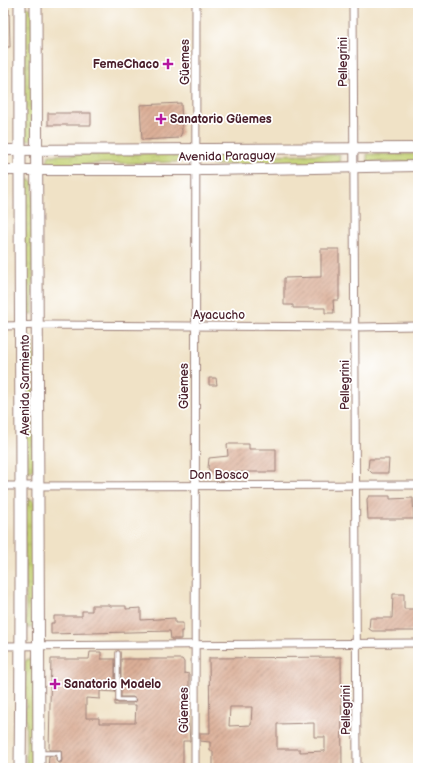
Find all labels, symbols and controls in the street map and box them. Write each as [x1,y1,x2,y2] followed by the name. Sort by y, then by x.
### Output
[336,37,351,87] street label: Pellegrini
[178,39,193,85] street label: Güemes
[93,57,159,72] place label: FemeChaco
[162,58,174,70] marker: FemeChaco
[170,112,272,127] place label: Sanatorio Güemes
[155,113,167,125] marker: Sanatorio Güemes
[178,148,276,165] street label: Avenida Paraguay
[193,308,245,323] street label: Ayacucho
[18,334,33,436] street label: Avenida Sarmiento
[338,360,353,410] street label: Pellegrini
[177,363,192,409] street label: Güemes
[189,468,249,483] street label: Don Bosco
[64,677,161,692] place label: Sanatorio Modelo
[49,678,61,690] marker: Sanatorio Modelo
[339,685,354,735] street label: Pellegrini
[177,687,192,733] street label: Güemes

